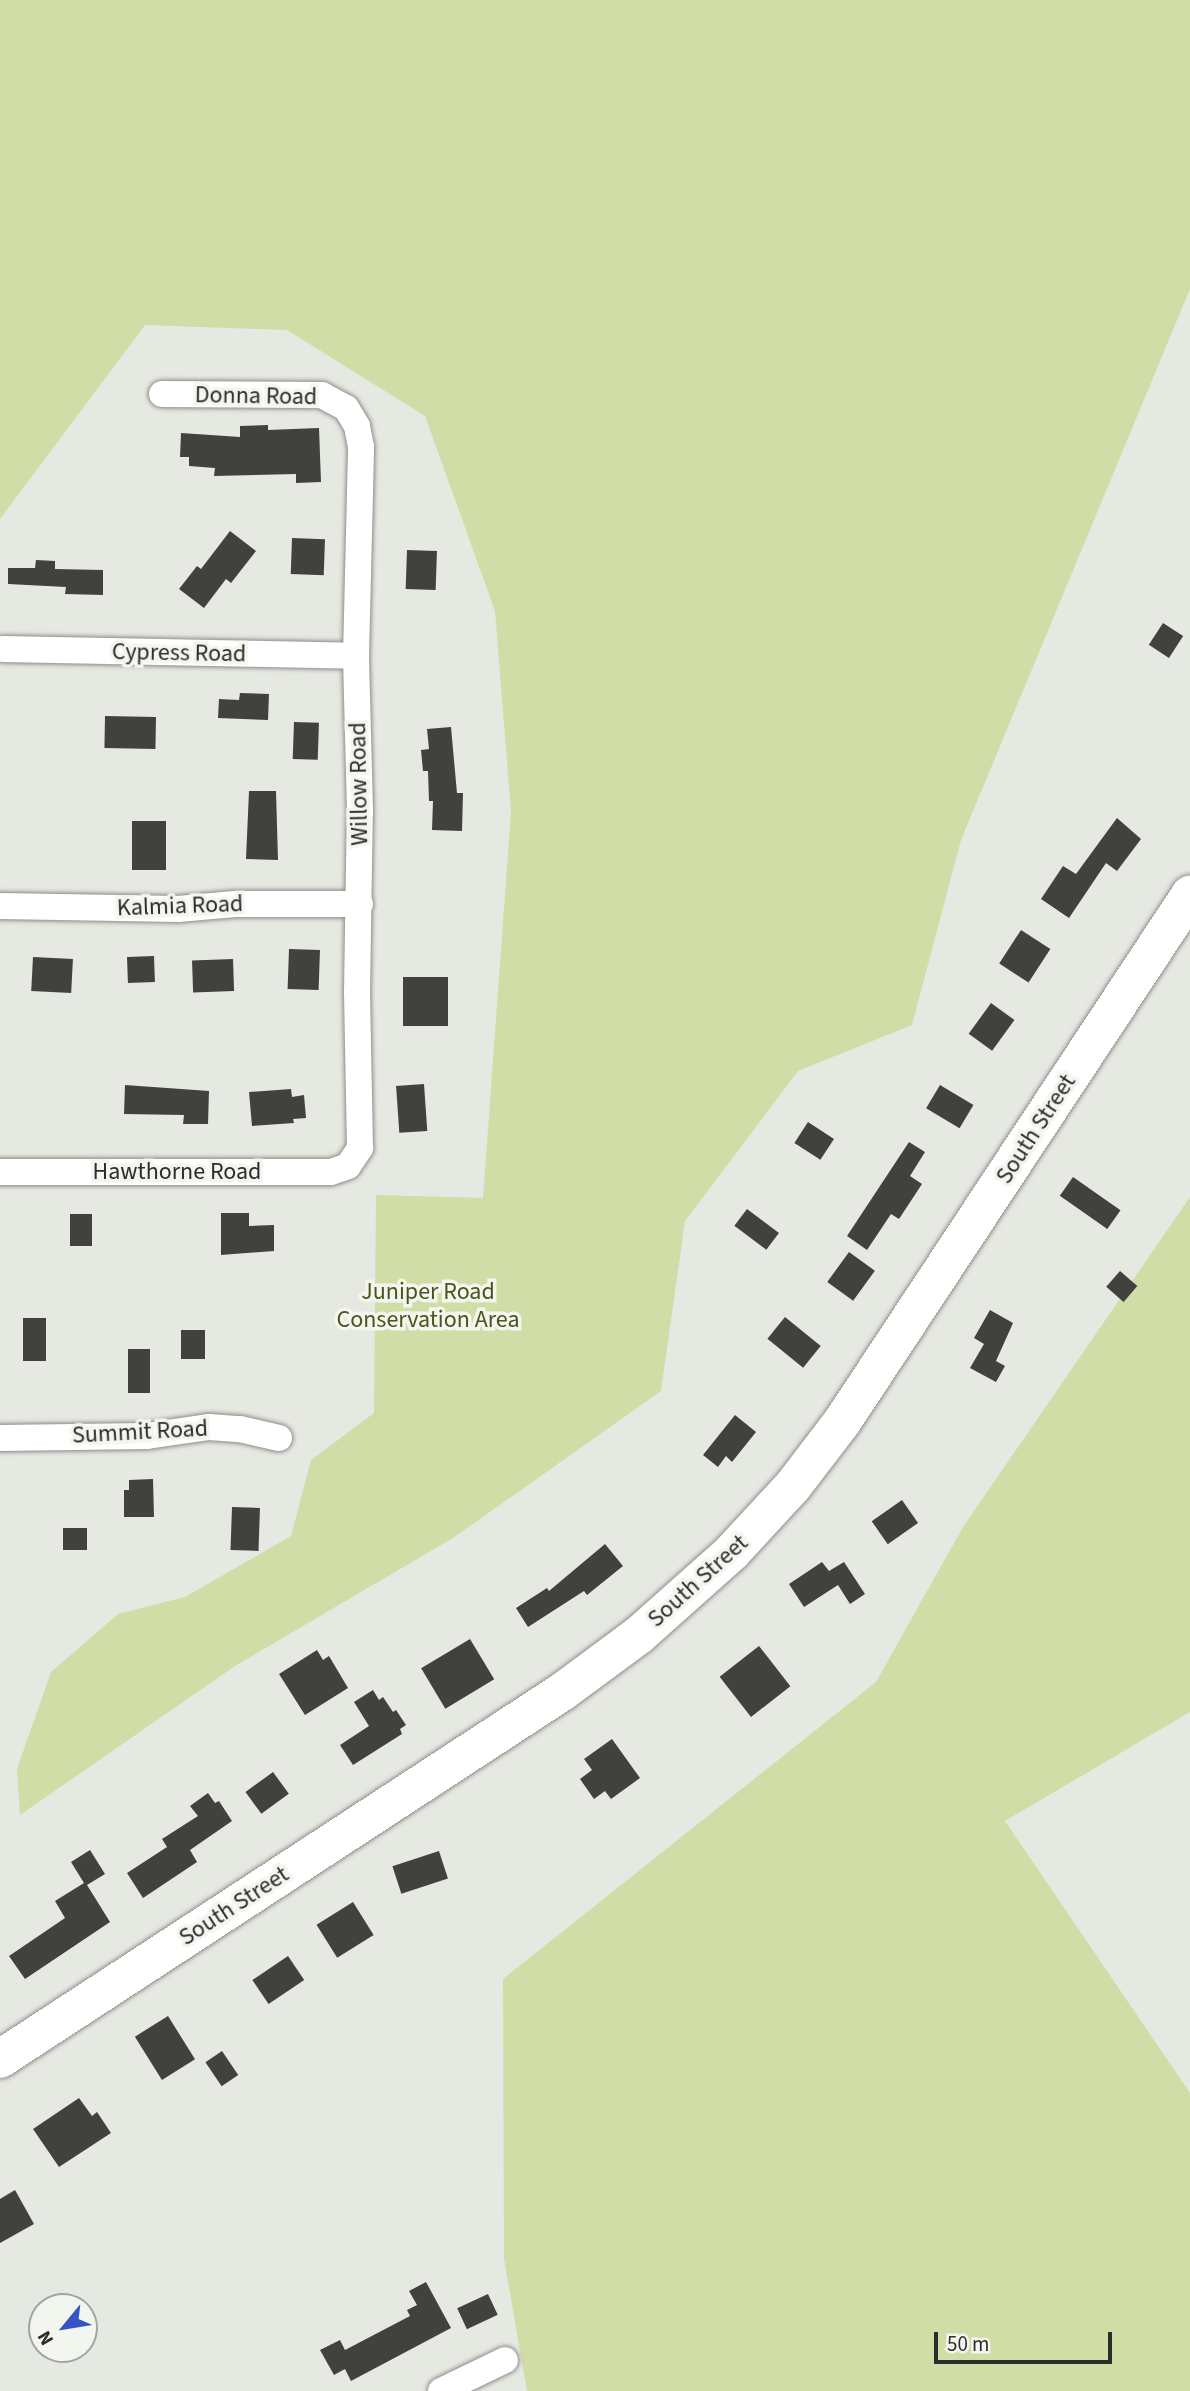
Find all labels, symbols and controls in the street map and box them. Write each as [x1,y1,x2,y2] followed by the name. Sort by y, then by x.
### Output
[195,381,317,411] street label: Donna Road
[112,637,246,669] street label: Cypress Road
[344,722,374,846] street label: Willow Road
[116,889,244,923] street label: Kalmia Road
[990,1069,1082,1189] street label: South Street
[93,1158,261,1186] street label: Hawthorne Road
[337,1278,519,1334] park label: Juniper Road Conservation Area
[71,1414,209,1450] street label: Summit Road
[642,1528,754,1634] street label: South Street
[174,1860,294,1952] street label: South Street
[28,2293,98,2363] north arrow
[938,2318,1116,2362] scale bar
[31,2326,61,2350] text: N
[947,2329,989,2359] text: 50 m

